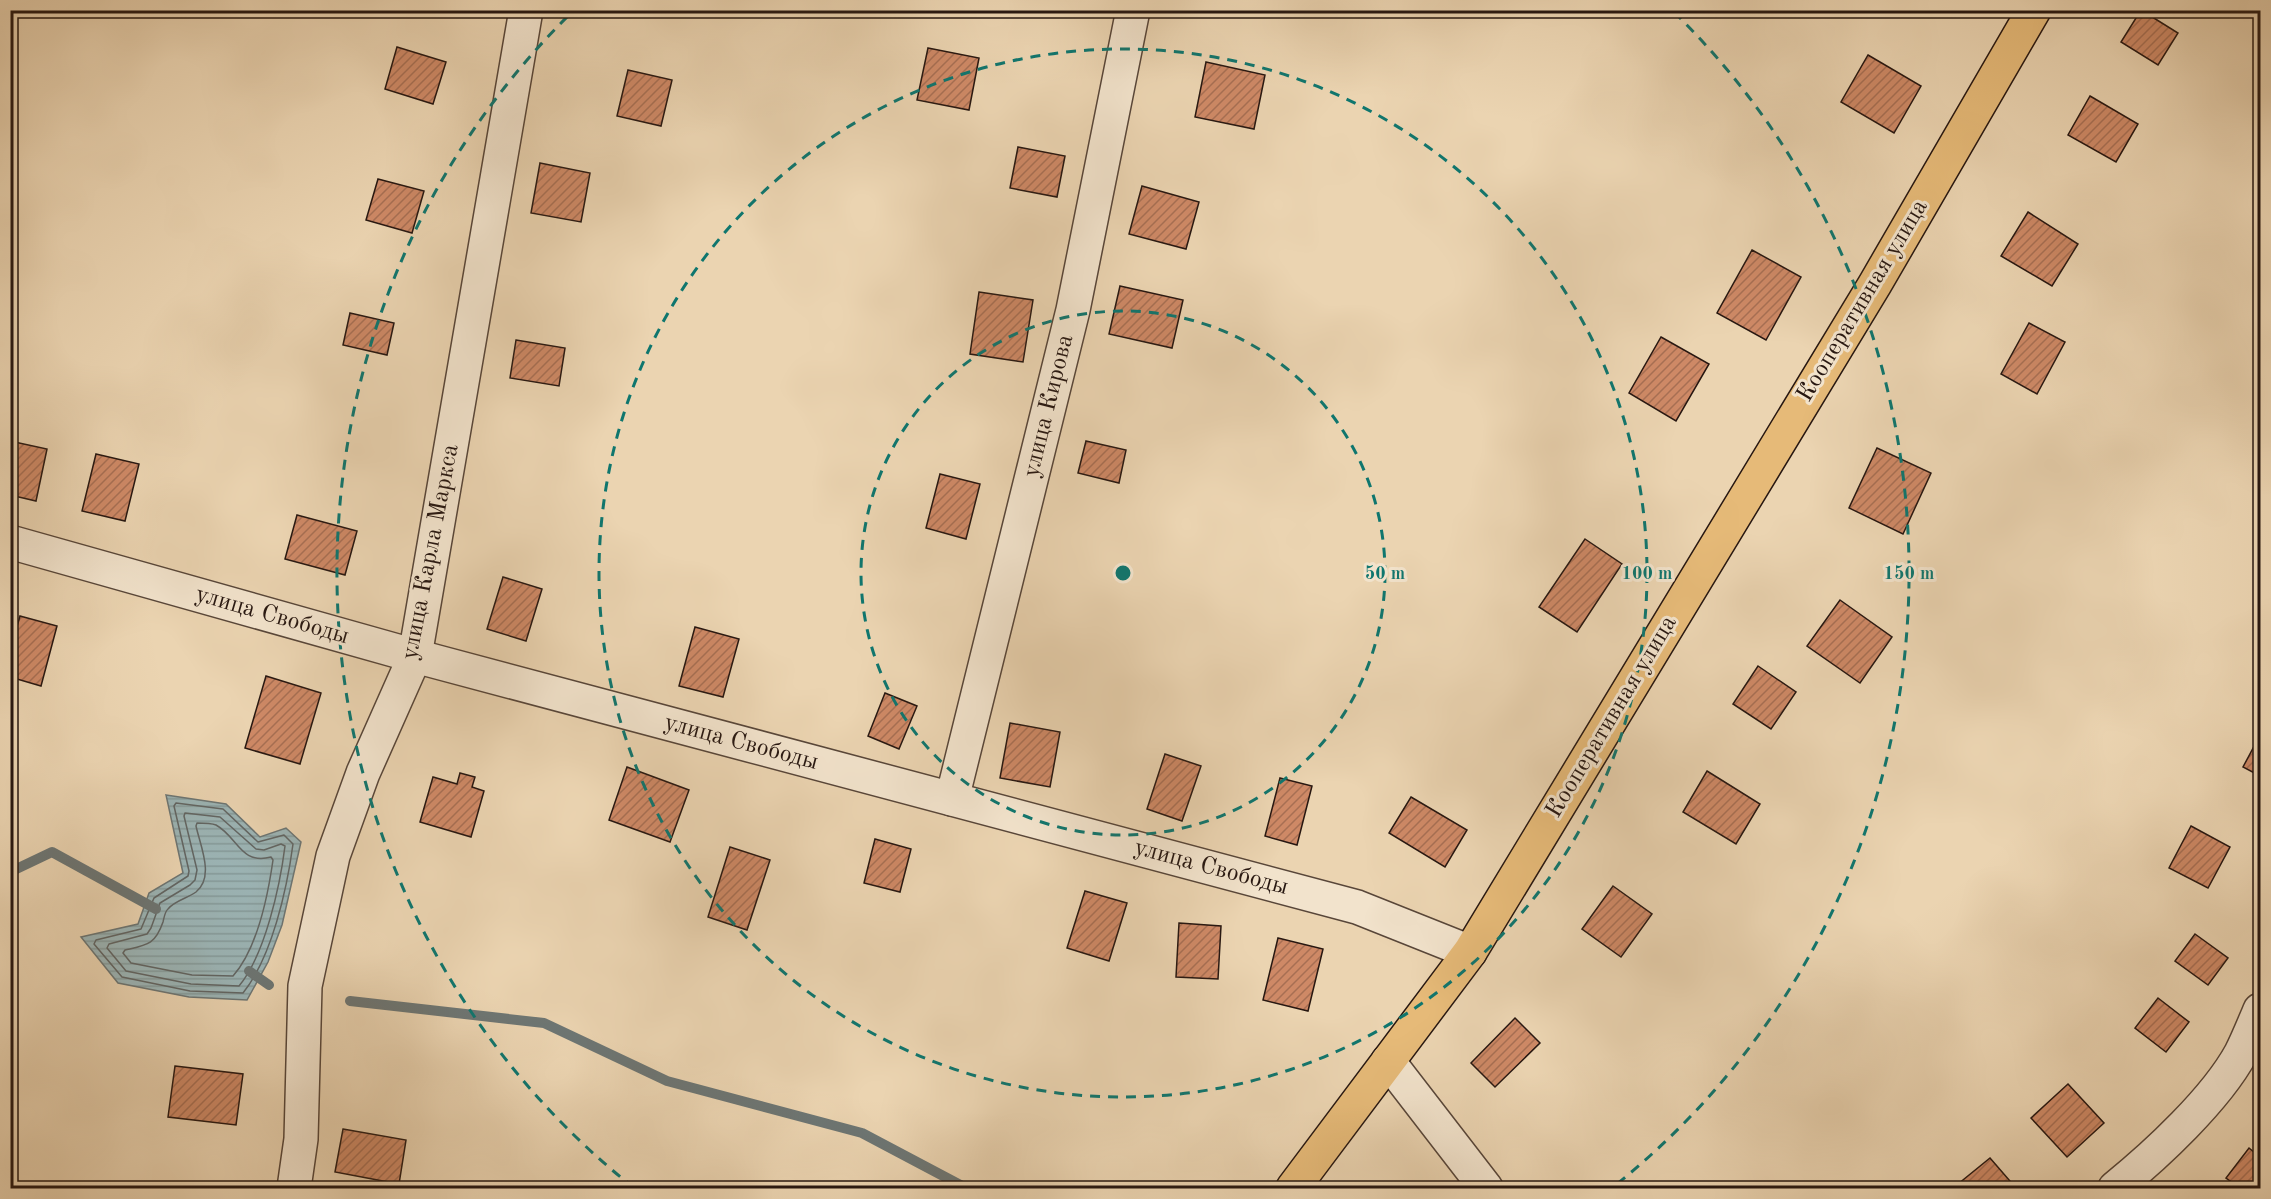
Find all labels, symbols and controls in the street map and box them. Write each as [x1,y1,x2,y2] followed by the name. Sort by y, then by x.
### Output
[1793,196,1933,406] street label: Кооперативная улица
[1020,332,1078,480] street label: улица Кирова
[398,442,464,662] street label: улица Карла Маркса
[1113,563,1133,583] centre of rings
[1365,565,1405,583] text: 50 m
[1622,565,1672,583] text: 100 m
[1884,565,1934,583] text: 150 m
[193,583,351,649] street label: улица Свободы
[1542,612,1682,822] street label: Кооперативная улица
[661,711,821,775] street label: улица Свободы
[1131,836,1291,900] street label: улица Свободы

